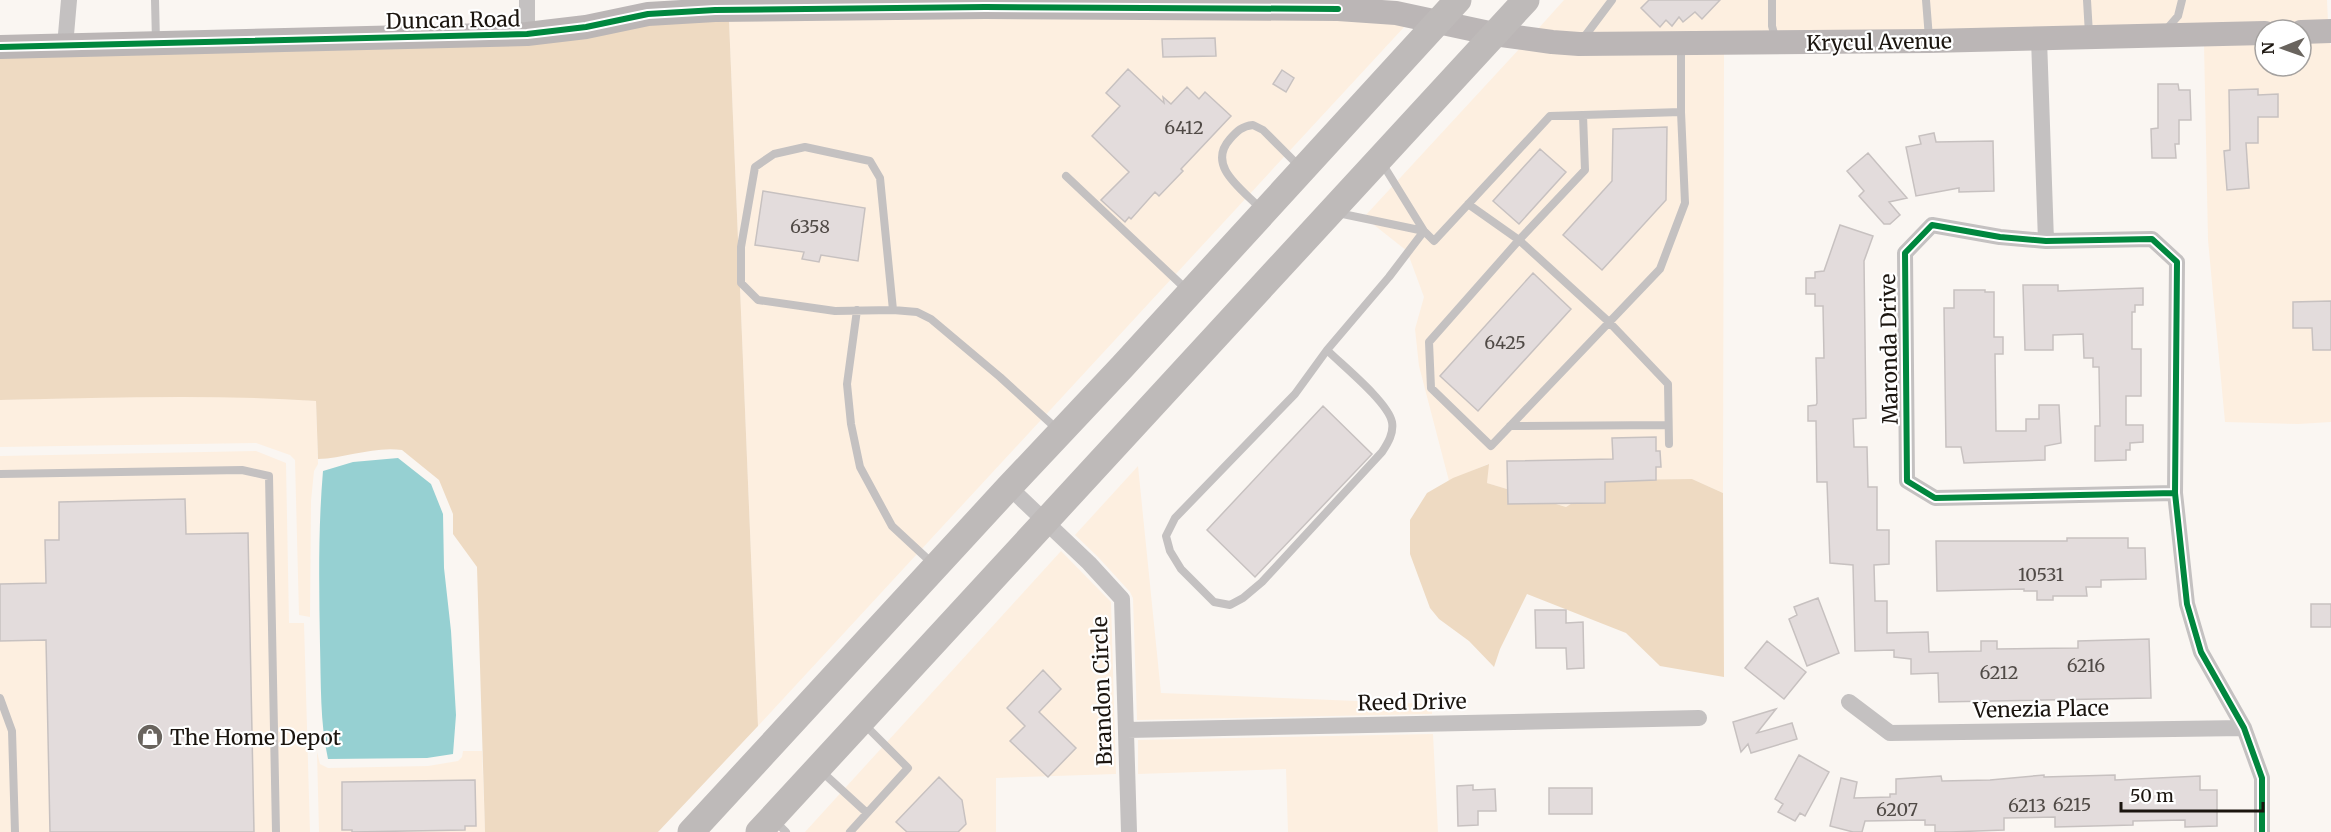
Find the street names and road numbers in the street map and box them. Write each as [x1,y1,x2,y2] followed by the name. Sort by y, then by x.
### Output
[385,5,521,35] street label: Duncan Road
[1806,27,1952,57] street label: Krycul Avenue
[1874,273,1904,425] street label: Maronda Drive
[1086,616,1118,766] street label: Brandon Circle
[1357,688,1467,716] street label: Reed Drive
[1972,694,2109,724] street label: Venezia Place

